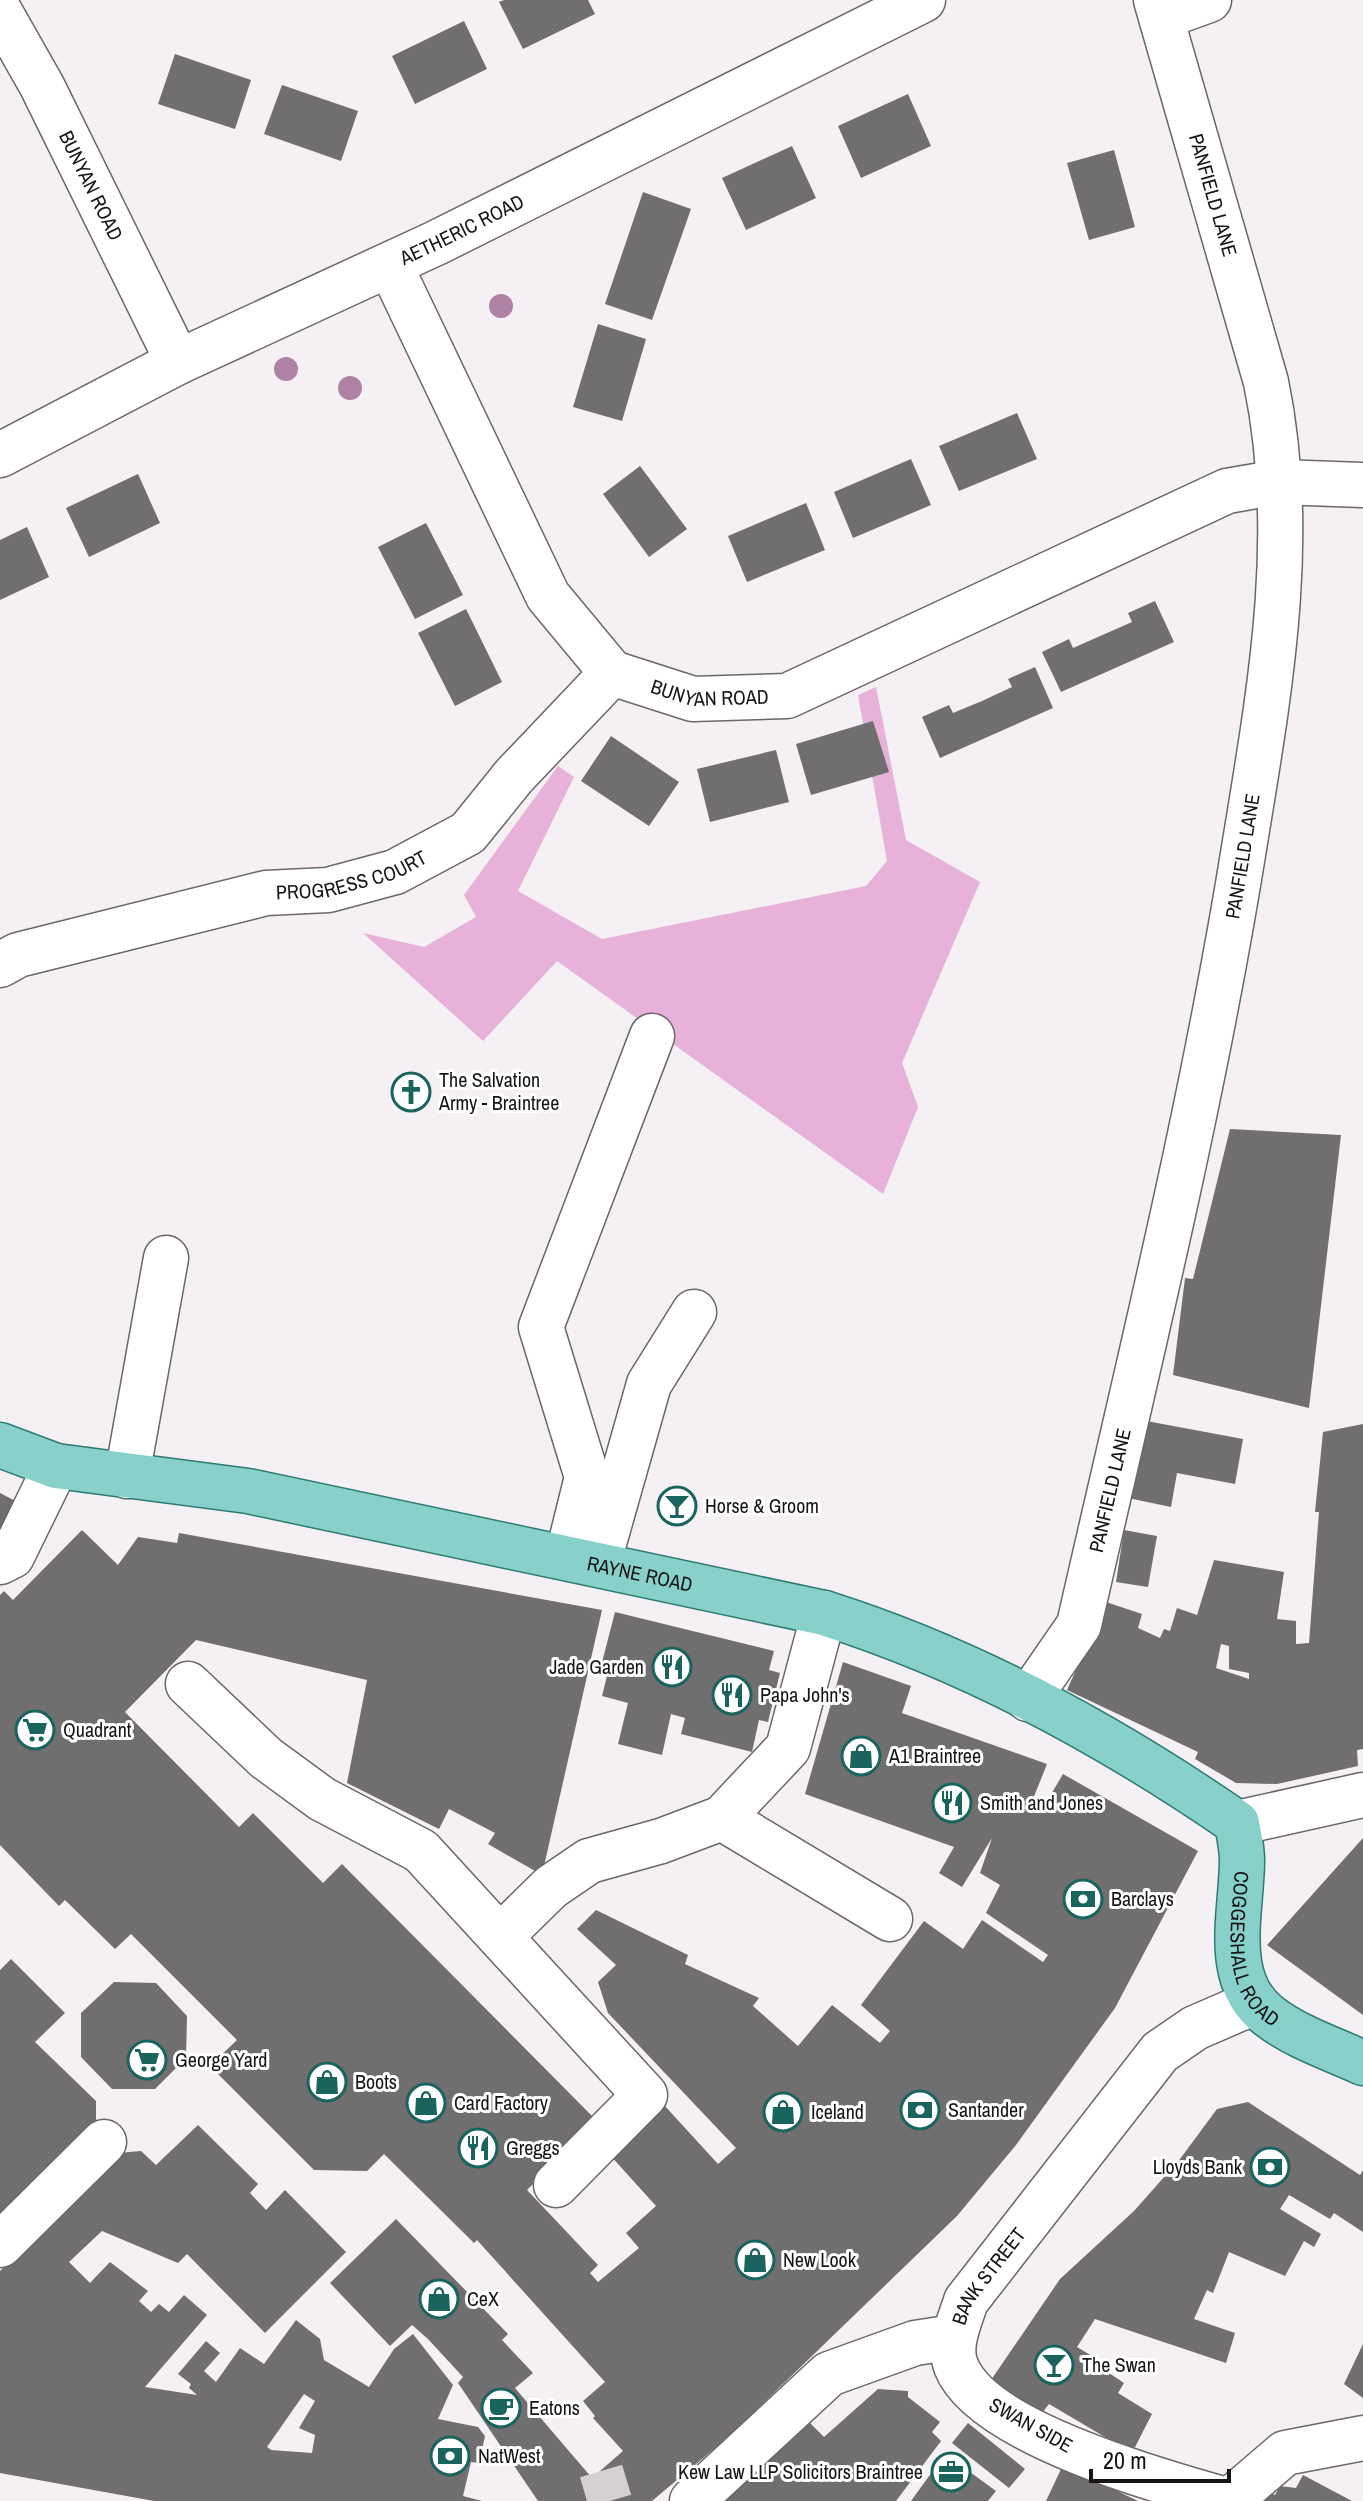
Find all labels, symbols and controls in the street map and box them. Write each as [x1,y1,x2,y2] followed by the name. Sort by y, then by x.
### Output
[53,126,130,245] street label: BUNYAN ROAD
[1183,130,1244,259] street label: PANFIELD LANE
[394,187,528,271] street label: AETHERIC ROAD
[648,672,769,712] street label: BUNYAN ROAD
[1218,792,1266,921] street label: PANFIELD LANE
[275,844,431,906] street label: PROGRESS COURT
[438,1066,559,1116] place label: The Salvation Army - Braintree
[390,1071,432,1113] church icon: The Salvation Army - Braintree
[1082,1426,1137,1555] street label: PANFIELD LANE
[656,1485,698,1527] bar icon: Horse & Groom
[705,1492,819,1519] place label: Horse & Groom
[585,1549,695,1598] street label: RAYNE ROAD
[651,1646,693,1688] restaurant icon: Jade Garden
[549,1653,644,1680] place label: Jade Garden
[711,1674,753,1716] restaurant icon: Papa John's
[760,1681,850,1708] place label: Papa John's
[14,1709,56,1751] supermarket icon: Quadrant
[63,1716,132,1743] place label: Quadrant
[840,1735,882,1777] shop icon: A1 Braintree
[888,1742,981,1769] place label: A1 Braintree
[931,1782,973,1824] restaurant icon: Smith and Jones
[980,1789,1103,1816] place label: Smith and Jones
[1224,1870,1285,2032] street label: COGGESHALL ROAD
[1062,1878,1104,1920] bank icon: Barclays
[1111,1885,1174,1912] place label: Barclays
[126,2039,168,2081] supermarket icon: George Yard
[175,2046,267,2073] place label: George Yard
[306,2061,348,2103] shop icon: Boots
[355,2068,397,2095] place label: Boots
[405,2082,447,2124] shop icon: Card Factory
[454,2089,549,2116] place label: Card Factory
[899,2089,941,2131] bank icon: Santander
[762,2091,804,2133] shop icon: Iceland
[948,2096,1024,2123] place label: Santander
[811,2098,864,2125] place label: Iceland
[457,2127,499,2169] restaurant icon: Greggs
[506,2134,560,2161] place label: Greggs
[1249,2146,1291,2188] bank icon: Lloyds Bank
[1153,2153,1243,2180] place label: Lloyds Bank
[945,2222,1031,2328] street label: BANK STREET
[734,2239,776,2281] shop icon: New Look
[783,2246,857,2273] place label: New Look
[418,2278,460,2320] shop icon: CeX
[467,2285,499,2312] place label: CeX
[1033,2344,1075,2386] bar icon: The Swan
[1082,2351,1156,2378] place label: The Swan
[480,2387,522,2429] cafe icon: Eatons
[985,2391,1078,2459] street label: SWAN SIDE
[529,2394,580,2421] place label: Eatons
[1091,2433,1229,2483] scale bar
[429,2435,471,2477] bank icon: NatWest
[478,2442,541,2469] place label: NatWest
[1103,2444,1147,2476] text: 20 m
[930,2451,972,2493] office icon: Kew Law LLP Solicitors Braintree
[678,2458,923,2485] place label: Kew Law LLP Solicitors Braintree

